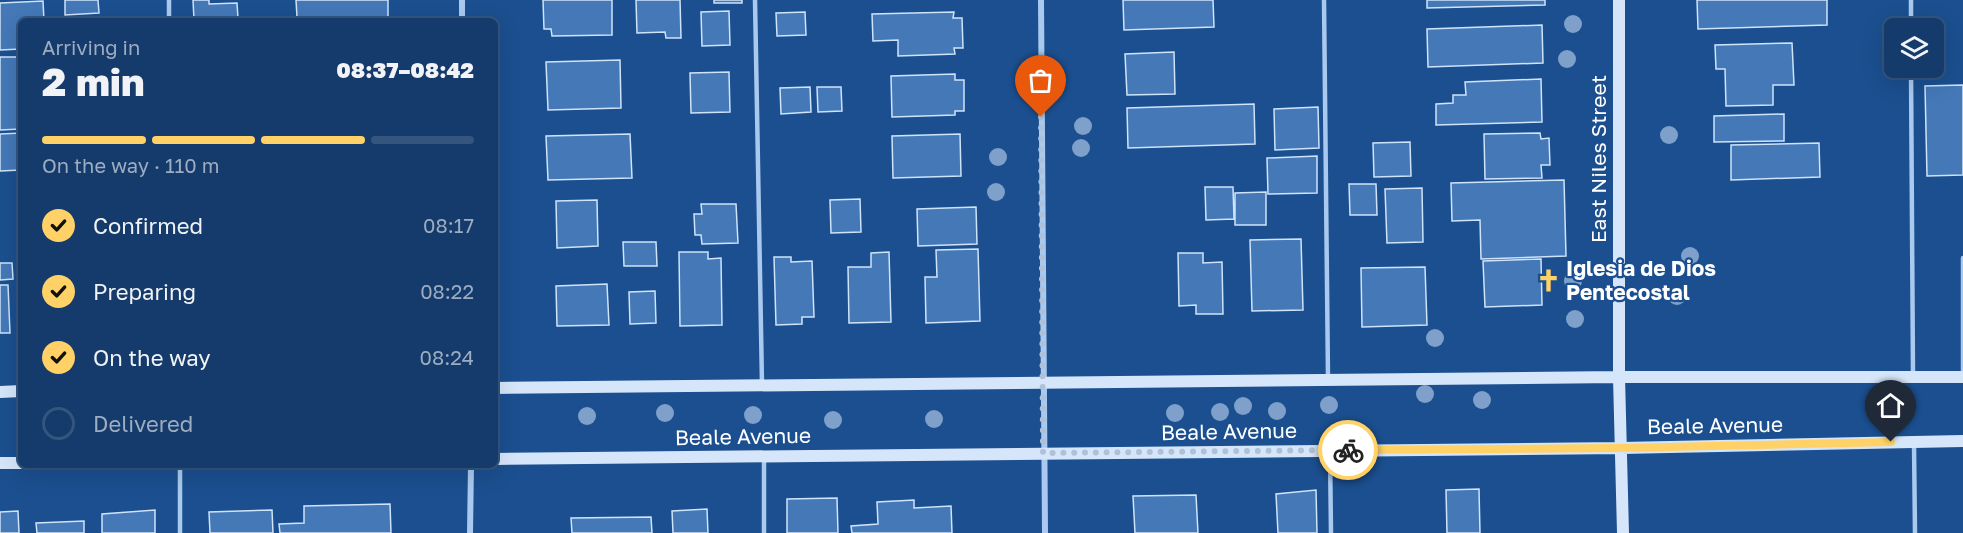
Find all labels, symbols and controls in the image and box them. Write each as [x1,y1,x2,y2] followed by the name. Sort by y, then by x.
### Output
[1884,18,1944,78] map controls
[1884,18,1944,78] button: layers
[42,35,140,59] text: Arriving in
[1015,55,1066,117] pin
[336,56,474,83] text: 08:37–08:42
[42,58,145,105] text: 2 min
[1024,64,1057,97] icon: bag
[1585,75,1611,243] street label: East Niles Street
[42,153,219,177] text: On the way · 110 m
[42,209,75,242] icon: check
[93,212,203,239] text: Confirmed
[423,213,474,237] text: 08:17
[1566,255,1716,305] place label: Iglesia de Dios Pentecostal
[1535,268,1561,294] church icon: Iglesia de Dios Pentecostal
[42,275,75,308] icon: check
[93,278,196,305] text: Preparing
[420,279,474,303] text: 08:22
[42,341,75,374] icon: check
[93,344,211,371] text: On the way
[420,345,474,369] text: 08:24
[1865,380,1916,442] pin
[1874,389,1907,422] icon: home
[93,410,193,437] text: Delivered
[1647,411,1783,439] street label: Beale Avenue
[1161,417,1297,445] street label: Beale Avenue
[1318,420,1378,480] courier
[675,422,811,450] street label: Beale Avenue
[1332,434,1365,467] icon: bike

